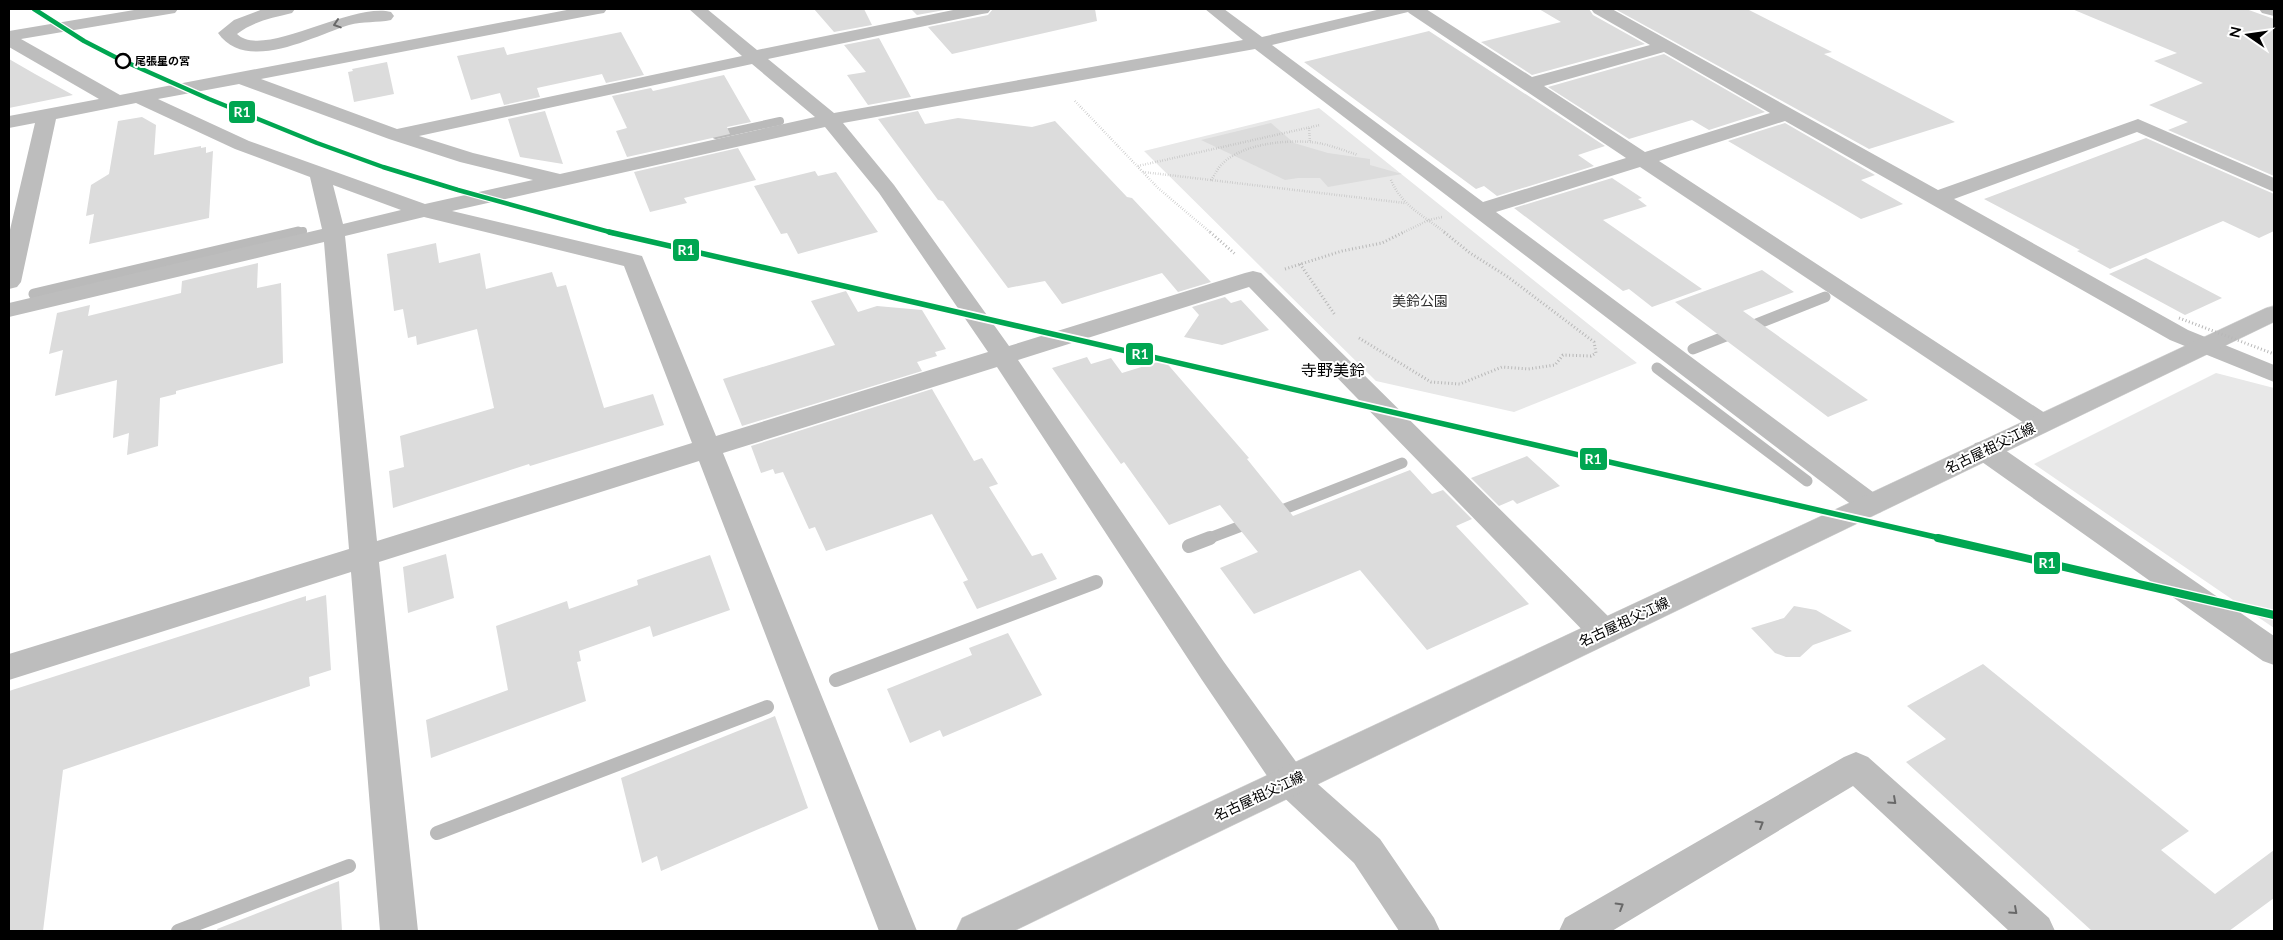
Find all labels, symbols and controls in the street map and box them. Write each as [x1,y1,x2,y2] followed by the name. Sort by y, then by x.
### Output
[2223,10,2273,60] north arrow
[333,18,341,28] one-way arrow
[2225,25,2244,39] text: N
[115,53,131,69] marker: 尾張星の宮
[135,54,190,67] place label: 尾張星の宮
[228,100,256,124] line badge: R1
[233,103,251,120] text: R1
[672,238,700,262] line badge: R1
[677,241,695,258] text: R1
[1392,292,1448,309] park label: 美鈴公園
[1125,342,1154,366] line badge: R1
[1131,345,1149,362] text: R1
[1301,360,1365,379] district label: 寺野美鈴
[1942,418,2038,477] street label: 名古屋祖父江線
[1579,447,1608,471] line badge: R1
[1584,450,1602,467] text: R1
[2033,551,2061,575] line badge: R1
[2038,554,2056,571] text: R1
[1576,593,1672,650] street label: 名古屋祖父江線
[1211,767,1307,824] street label: 名古屋祖父江線
[1888,796,1897,805] one-way arrow
[1754,820,1763,830] one-way arrow
[1614,903,1623,913] one-way arrow
[2008,905,2017,914] one-way arrow

